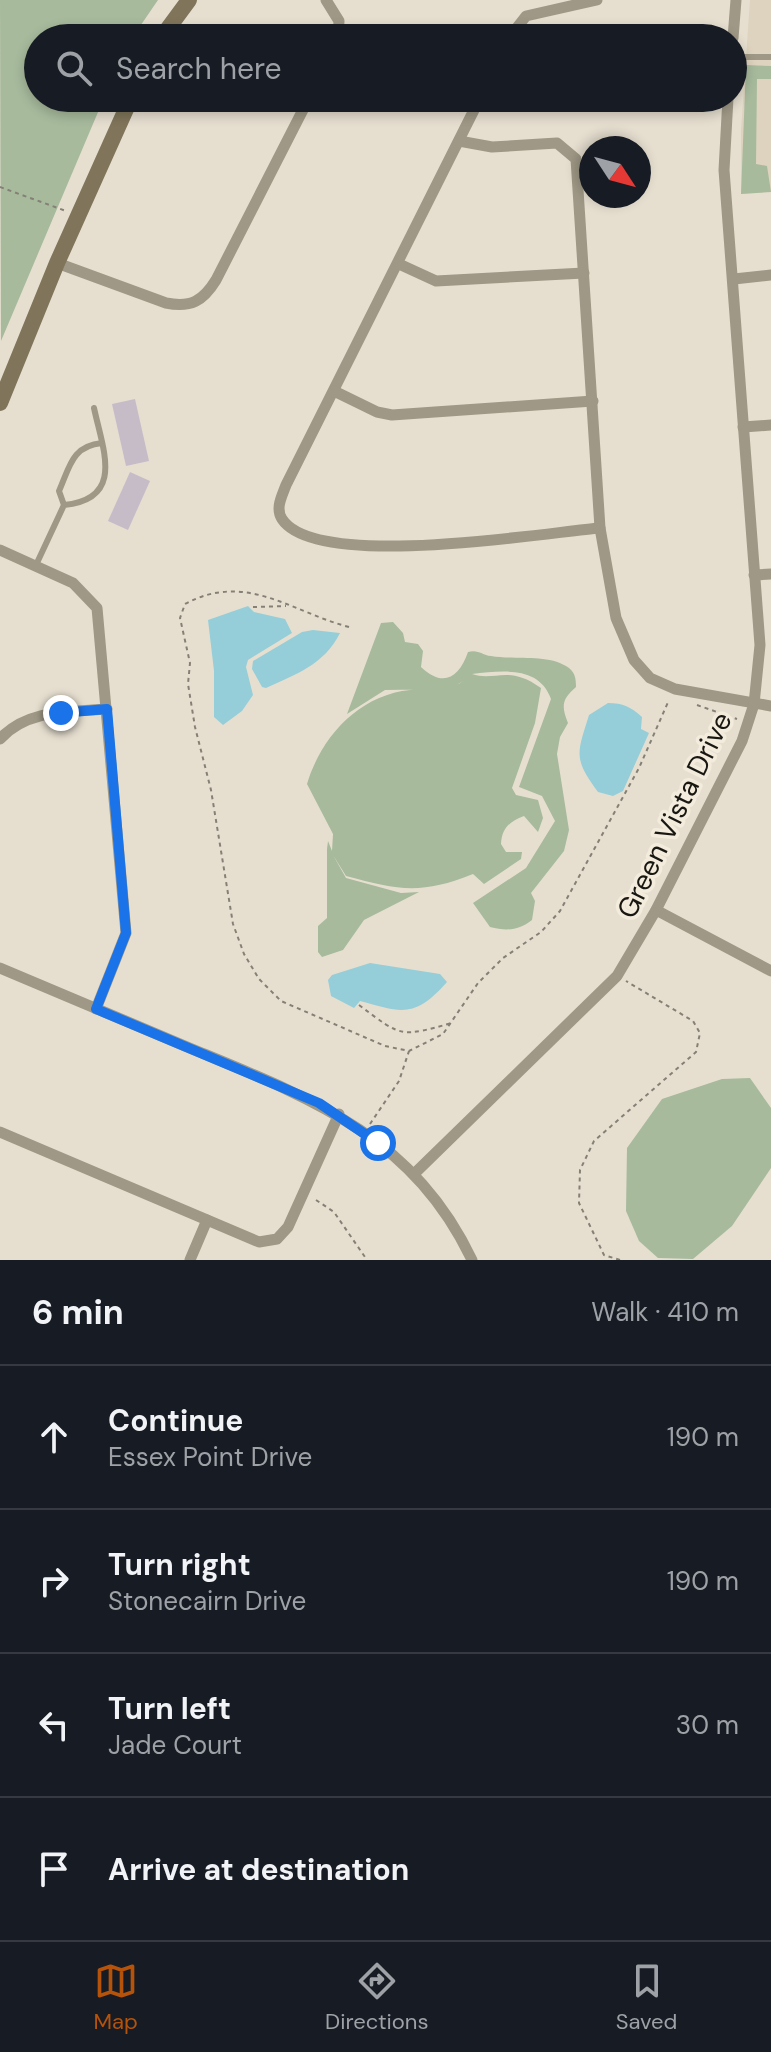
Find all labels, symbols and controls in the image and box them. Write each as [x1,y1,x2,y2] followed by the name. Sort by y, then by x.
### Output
[24,24,747,112] search box
[52,46,96,90] icon: search
[116,49,282,88] text: Search here
[579,136,651,208] north arrow
[43,695,79,731] route end
[608,706,740,925] street label: Green Vista Drive
[360,1125,396,1161] route start
[32,1290,124,1335] text: 6 min
[591,1295,739,1329] text: Walk · 410 m
[108,1401,243,1440] text: Continue
[32,1415,76,1459] icon: ahead
[667,1420,739,1454] text: 190 m
[108,1440,312,1474] text: Essex Point Drive
[108,1545,251,1584] text: Turn right
[32,1559,76,1603] icon: right
[667,1564,739,1598] text: 190 m
[108,1584,306,1618] text: Stonecairn Drive
[108,1689,231,1728] text: Turn left
[32,1703,76,1747] icon: left
[676,1708,739,1742] text: 30 m
[108,1728,242,1762] text: Jade Court
[32,1847,76,1891] icon: arrive
[108,1850,409,1889] text: Arrive at destination
[94,1959,138,2036] tab: Map
[325,1959,429,2036] tab: Directions
[616,1959,677,2036] tab: Saved

